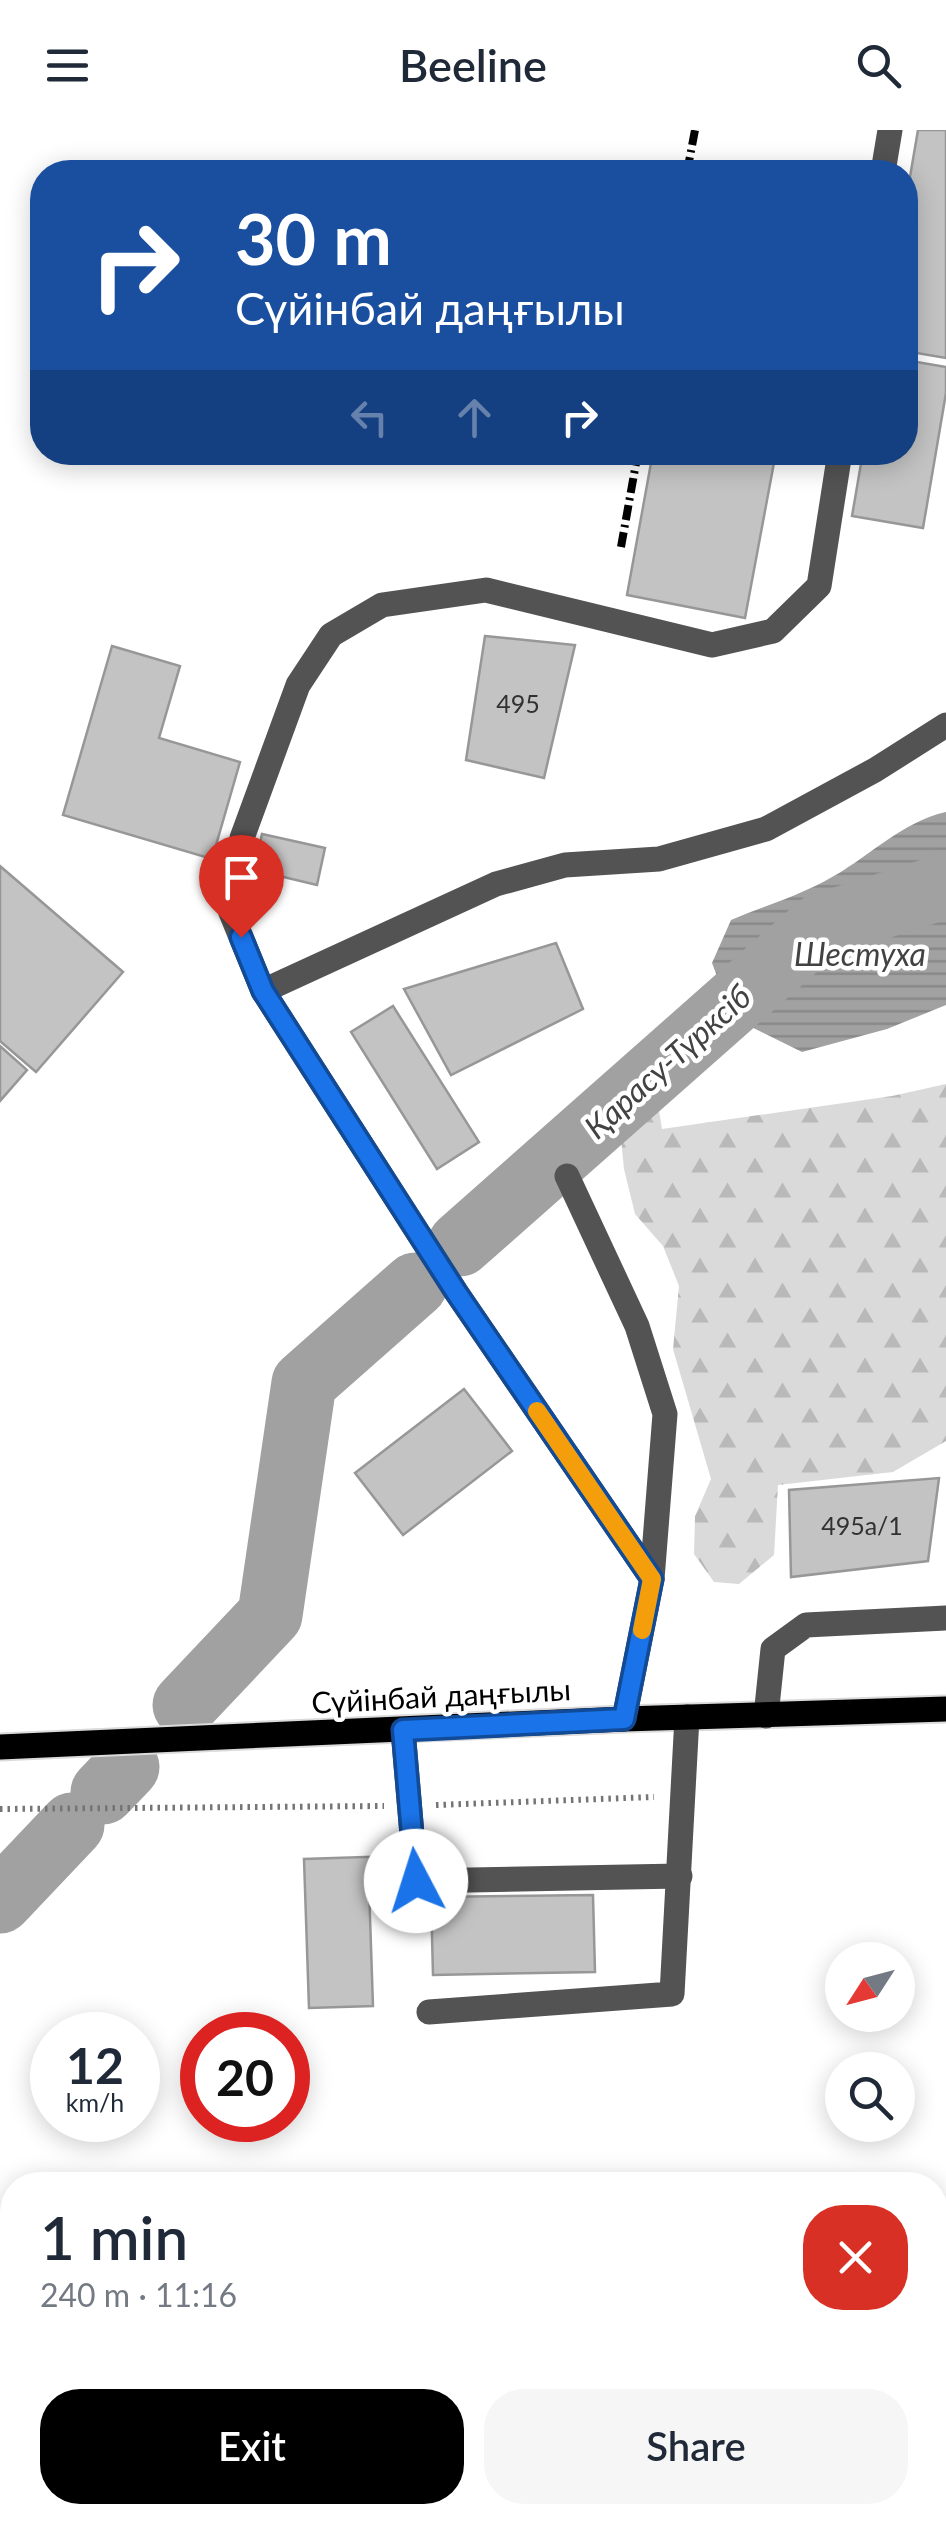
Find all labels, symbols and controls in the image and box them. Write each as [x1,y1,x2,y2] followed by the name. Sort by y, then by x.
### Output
[40,38,95,93] icon: menu
[399,38,547,92] text: Beeline
[851,38,906,93] icon: search
[235,196,392,280] text: 30 m
[70,200,200,330] icon: right
[235,281,625,335] text: Сүйінбай даңғылы
[342,390,397,445] icon: left
[447,390,502,445] icon: ahead
[552,390,607,445] icon: right
[496,688,540,718] house number: 495
[199,835,284,938] pin
[214,850,269,905] icon: arrive
[794,934,926,973] water label: Шестуха
[576,976,758,1146] water label: Қарасу-Түрксіб
[821,1510,903,1540] house number: 495а/1
[310,1670,572,1720] street label: Сүйінбай даңғылы
[364,1829,468,1933] position arrow
[825,1942,915,2032] north arrow
[825,1942,915,2142] map controls
[180,2012,310,2142] speed limit sign: 20
[66,2035,124,2095] text: 12
[825,2052,915,2142] button: search
[66,2087,124,2117] text: km/h
[40,2201,188,2273] text: 1 min
[803,2205,908,2310] button: close
[40,2275,237,2314] text: 240 m · 11:16
[40,2389,464,2504] button: Exit
[484,2389,908,2504] button: Share

